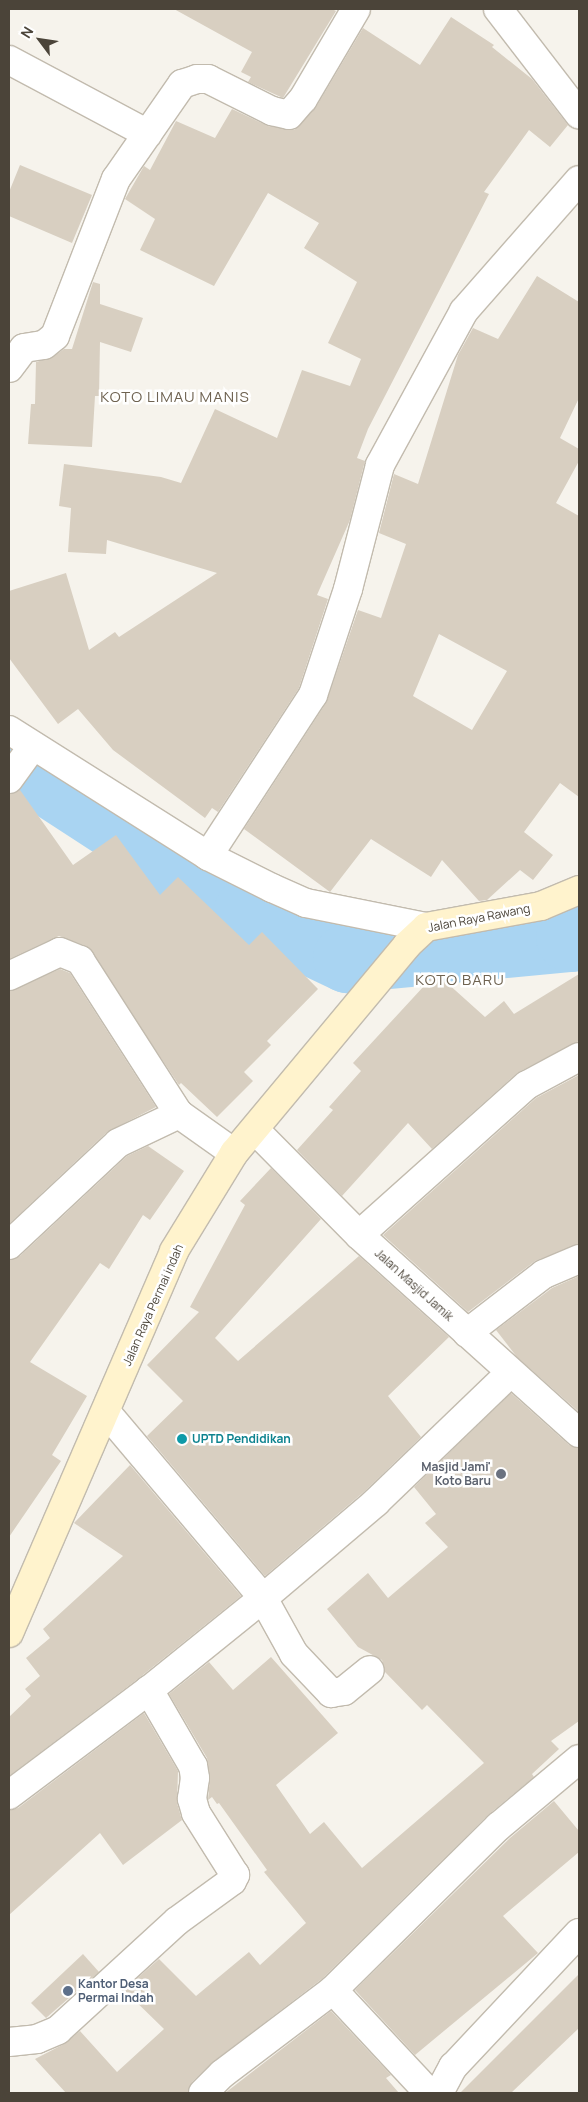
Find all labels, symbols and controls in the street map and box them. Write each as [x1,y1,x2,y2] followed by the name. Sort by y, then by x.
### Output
[15,15,65,65] north arrow
[16,23,37,41] text: N
[98,388,252,406] district label: KOTO LIMAU MANIS
[427,901,531,935] street label: Jalan Raya Rawang
[414,971,506,989] district label: KOTO BARU
[120,1242,186,1368] street label: Jalan Raya Permai indah
[372,1246,456,1324] street label: Jalan Masjid Jamik
[192,1432,291,1446] place label: UPTD Pendidikan
[176,1433,188,1445] marker: UPTD Pendidikan
[421,1460,491,1488] place label: Masjid Jami' Koto Baru
[495,1468,507,1480] marker: Masjid Jami' Koto Baru
[78,1977,154,2005] place label: Kantor Desa Permai Indah
[62,1985,74,1997] marker: Kantor Desa Permai Indah

